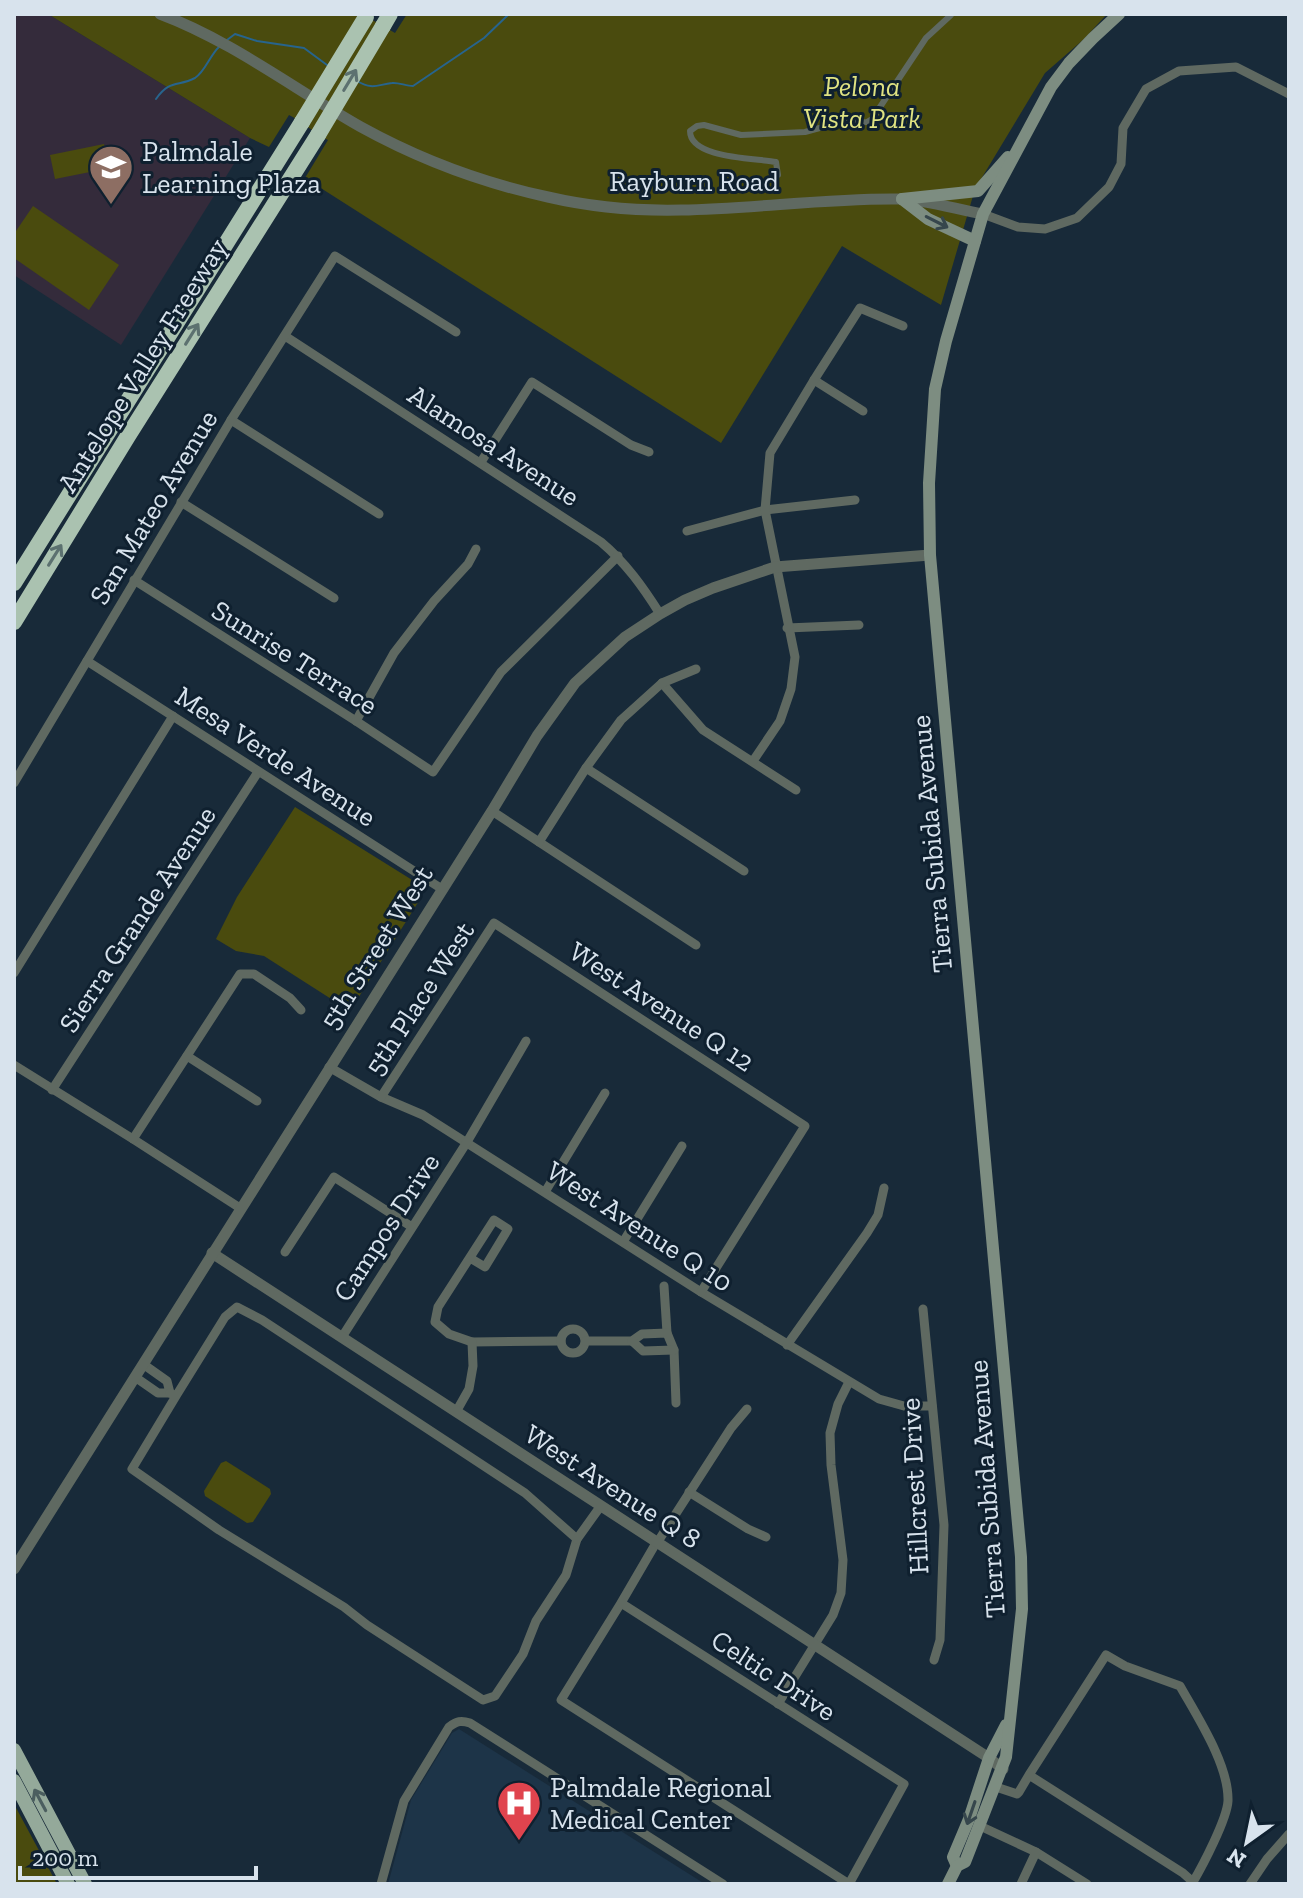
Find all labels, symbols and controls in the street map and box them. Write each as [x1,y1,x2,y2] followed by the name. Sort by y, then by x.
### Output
[342,69,358,92] one-way arrow
[803,70,921,135] park label: Pelona Vista Park
[142,135,321,200] place label: Palmdale Learning Plaza
[87,143,135,206] school or university icon: Palmdale Learning Plaza
[609,165,779,198] street label: Rayburn Road
[925,215,948,231] one-way arrow
[51,232,234,498] street label: Antelope Valley Freeway
[184,323,200,346] one-way arrow
[402,378,586,513] street label: Alamosa Avenue
[82,404,224,610] street label: San Mateo Avenue
[47,544,63,567] one-way arrow
[206,593,384,722] street label: Sunrise Terrace
[169,679,382,834] street label: Mesa Verde Avenue
[904,714,959,974] street label: Tierra Subida Avenue
[52,800,223,1038] street label: Sierra Grande Avenue
[313,859,440,1035] street label: 5th Street West
[358,915,481,1081] street label: 5th Place West
[563,934,760,1078] street label: West Avenue Q 12
[326,1147,447,1308] street label: Campos Drive
[541,1154,739,1299] street label: West Avenue Q 10
[961,1359,1012,1619] street label: Tierra Subida Avenue
[893,1397,936,1575] street label: Hillcrest Drive
[518,1417,707,1556] street label: West Avenue Q 8
[705,1623,842,1728] street label: Celtic Drive
[550,1771,772,1836] place label: Palmdale Regional Medical Center
[495,1779,543,1842] hospital icon: Palmdale Regional Medical Center
[32,1788,48,1812] one-way arrow
[962,1800,977,1825] one-way arrow
[1207,1802,1287,1882] north arrow
[20,1830,256,1880] scale bar
[1222,1842,1251,1874] text: N
[32,1843,98,1872] text: 200 m

